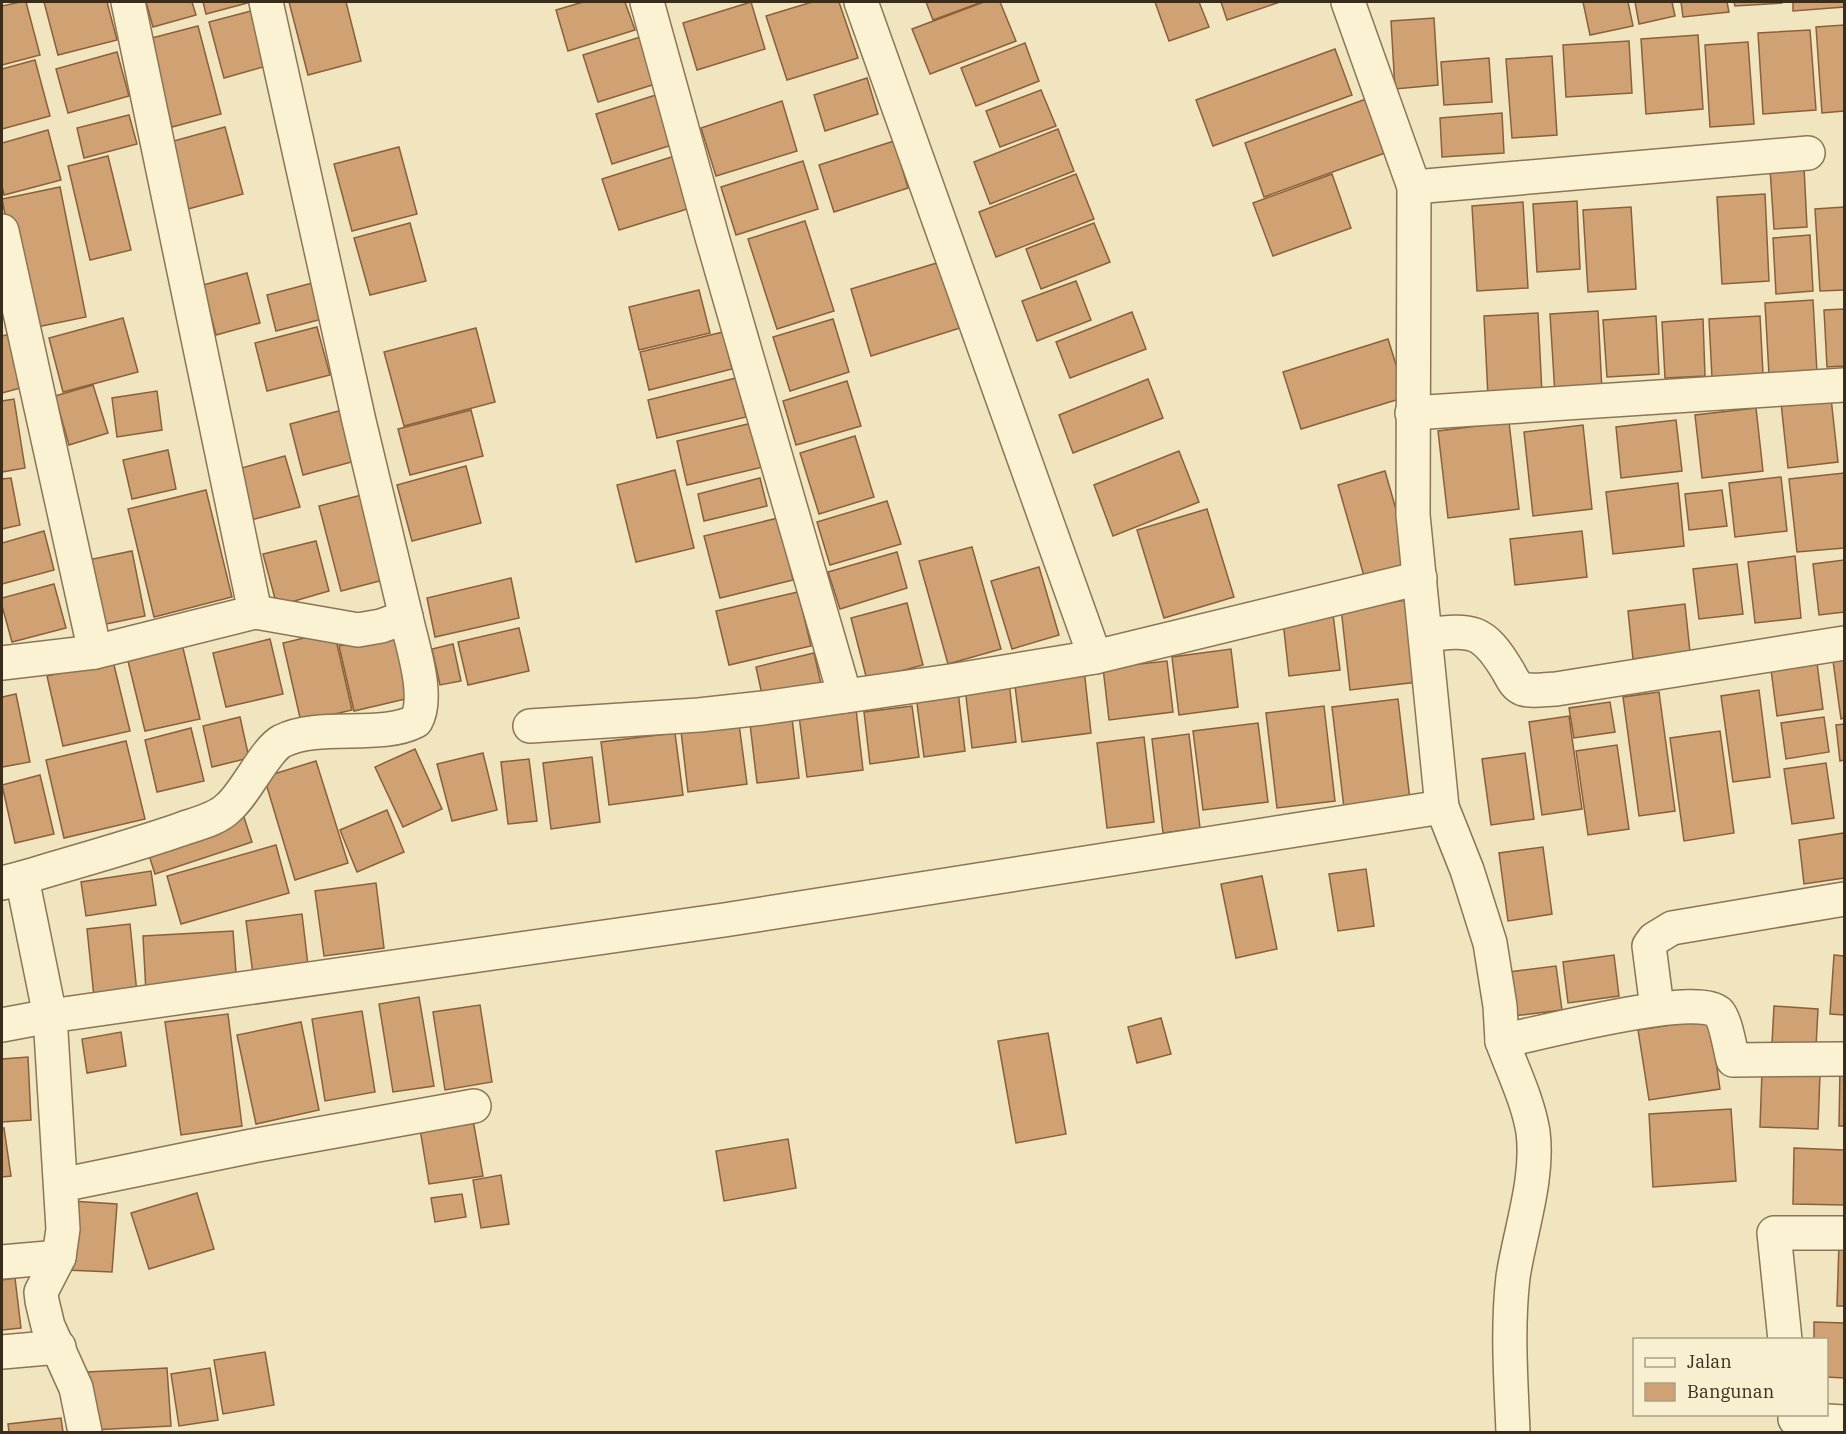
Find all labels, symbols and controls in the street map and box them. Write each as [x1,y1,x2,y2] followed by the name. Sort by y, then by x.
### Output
[1633,1338,1828,1416] legend
[1687,1350,1732,1373] text: Jalan
[1687,1380,1774,1403] text: Bangunan

